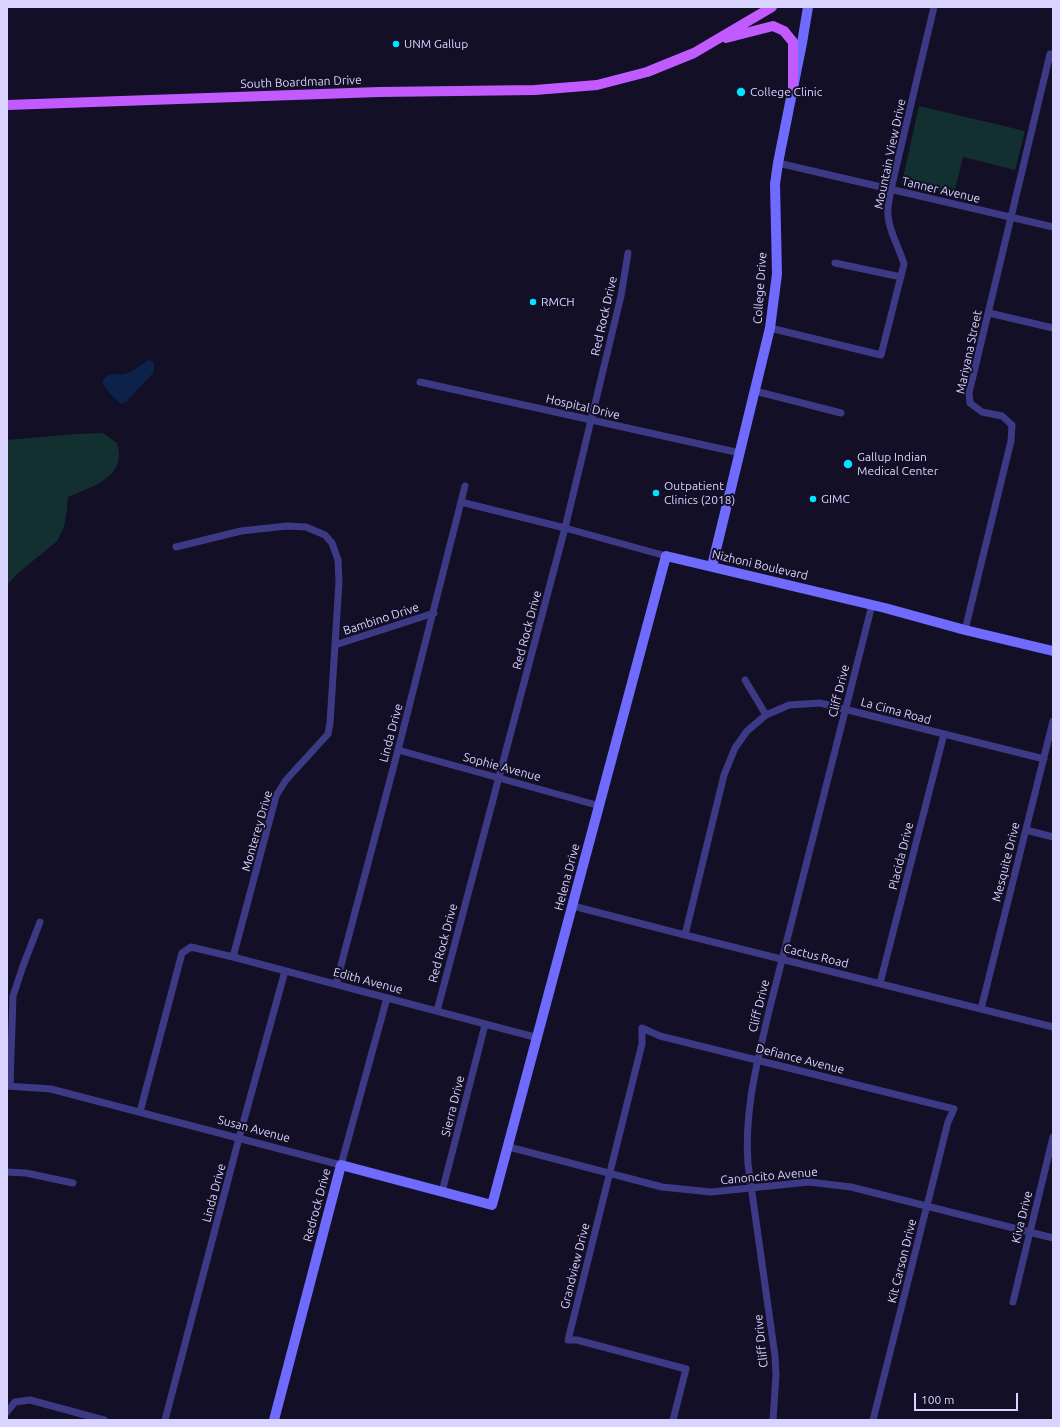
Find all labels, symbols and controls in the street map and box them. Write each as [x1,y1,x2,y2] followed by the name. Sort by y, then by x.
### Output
[404,37,468,51] place label: UNM Gallup
[391,39,401,49] marker: UNM Gallup
[240,73,362,91] street label: South Boardman Drive
[750,85,822,99] place label: College Clinic
[735,86,747,98] marker: College Clinic
[871,97,909,211] street label: Mountain View Drive
[900,174,982,206] street label: Tanner Avenue
[750,252,770,324] street label: College Drive
[588,275,620,357] street label: Red Rock Drive
[541,295,575,309] place label: RMCH
[528,297,538,307] marker: RMCH
[953,309,985,395] street label: Mariyana Street
[545,391,621,423] street label: Hospital Drive
[857,450,938,478] place label: Gallup Indian Medical Center
[842,458,854,470] marker: Gallup Indian Medical Center
[664,479,735,507] place label: Outpatient Clinics (2018)
[651,488,661,498] marker: Outpatient Clinics (2018)
[821,492,850,506] place label: GIMC
[808,494,818,504] marker: GIMC
[711,547,809,583] street label: Nizhoni Boulevard
[510,589,544,671] street label: Red Rock Drive
[341,600,421,638] street label: Bambino Drive
[826,663,852,719] street label: Cliff Drive
[859,695,933,727] street label: La Cima Road
[376,702,406,764] street label: Linda Drive
[462,750,542,784] street label: Sophie Avenue
[239,789,275,873] street label: Monterey Drive
[886,821,916,891] street label: Placida Drive
[989,821,1023,903] street label: Mesquite Drive
[551,842,583,912] street label: Helena Drive
[426,902,460,984] street label: Red Rock Drive
[782,941,850,971] street label: Cactus Road
[332,965,404,997] street label: Edith Avenue
[746,978,772,1034] street label: Cliff Drive
[754,1041,846,1077] street label: Defiance Avenue
[438,1074,468,1138] street label: Sierra Drive
[216,1112,292,1146] street label: Susan Avenue
[199,1162,229,1224] street label: Linda Drive
[720,1165,818,1187] street label: Canoncito Avenue
[300,1167,334,1243] street label: Redrock Drive
[1009,1189,1035,1245] street label: Kiva Drive
[885,1217,919,1305] street label: Kit Carson Drive
[557,1221,593,1311] street label: Grandview Drive
[751,1314,771,1368] street label: Cliff Drive
[916,1385,1020,1411] scale bar
[921,1393,954,1406] text: 100 m

